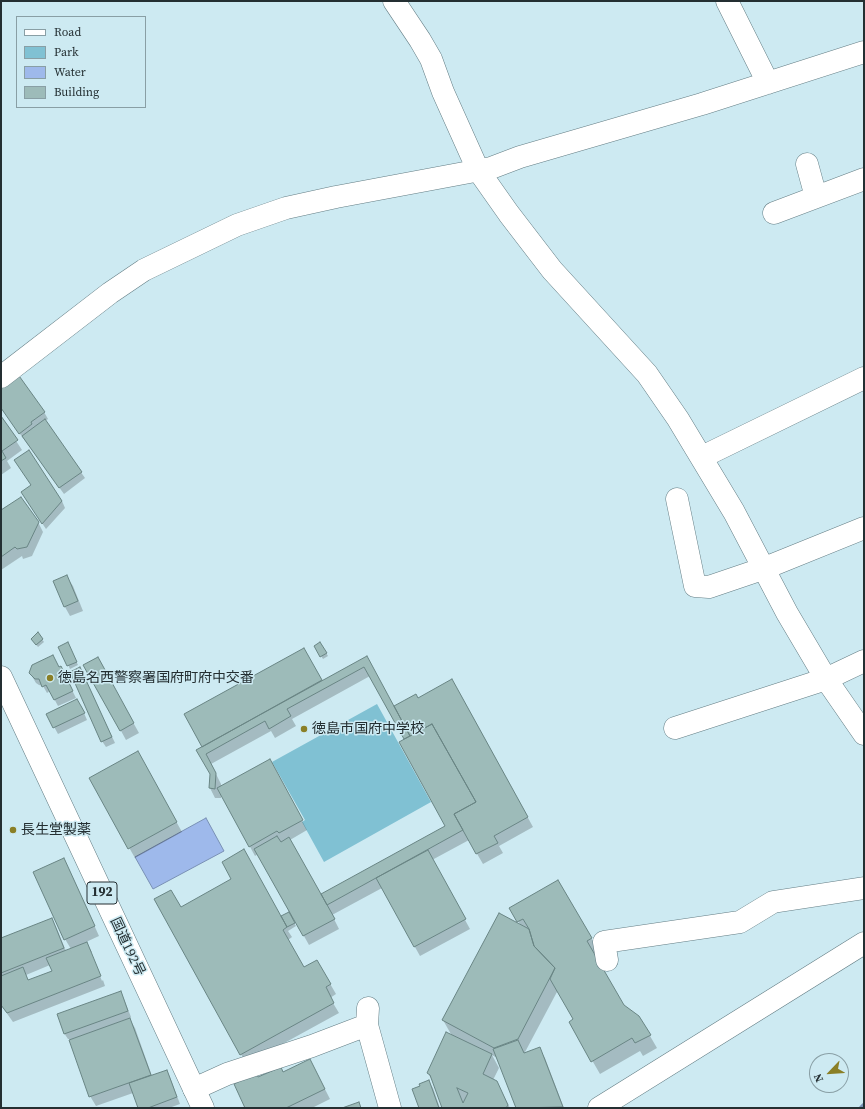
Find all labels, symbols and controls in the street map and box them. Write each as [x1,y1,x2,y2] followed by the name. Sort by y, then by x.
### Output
[16,16,146,108] legend
[54,24,81,40] text: Road
[54,44,79,60] text: Park
[54,64,86,80] text: Water
[54,84,99,100] text: Building
[58,670,254,686] place label: 徳島名西警察署国府町府中交番
[45,673,55,683] marker: 徳島名西警察署国府町府中交番
[312,721,424,737] place label: 徳島市国府中学校
[299,724,309,734] marker: 徳島市国府中学校
[21,822,91,838] place label: 長生堂製薬
[8,825,18,835] marker: 長生堂製薬
[87,882,117,904] road number: 192
[106,915,148,979] street label: 国道192号
[809,1053,849,1093] north arrow
[810,1071,827,1085] text: N

